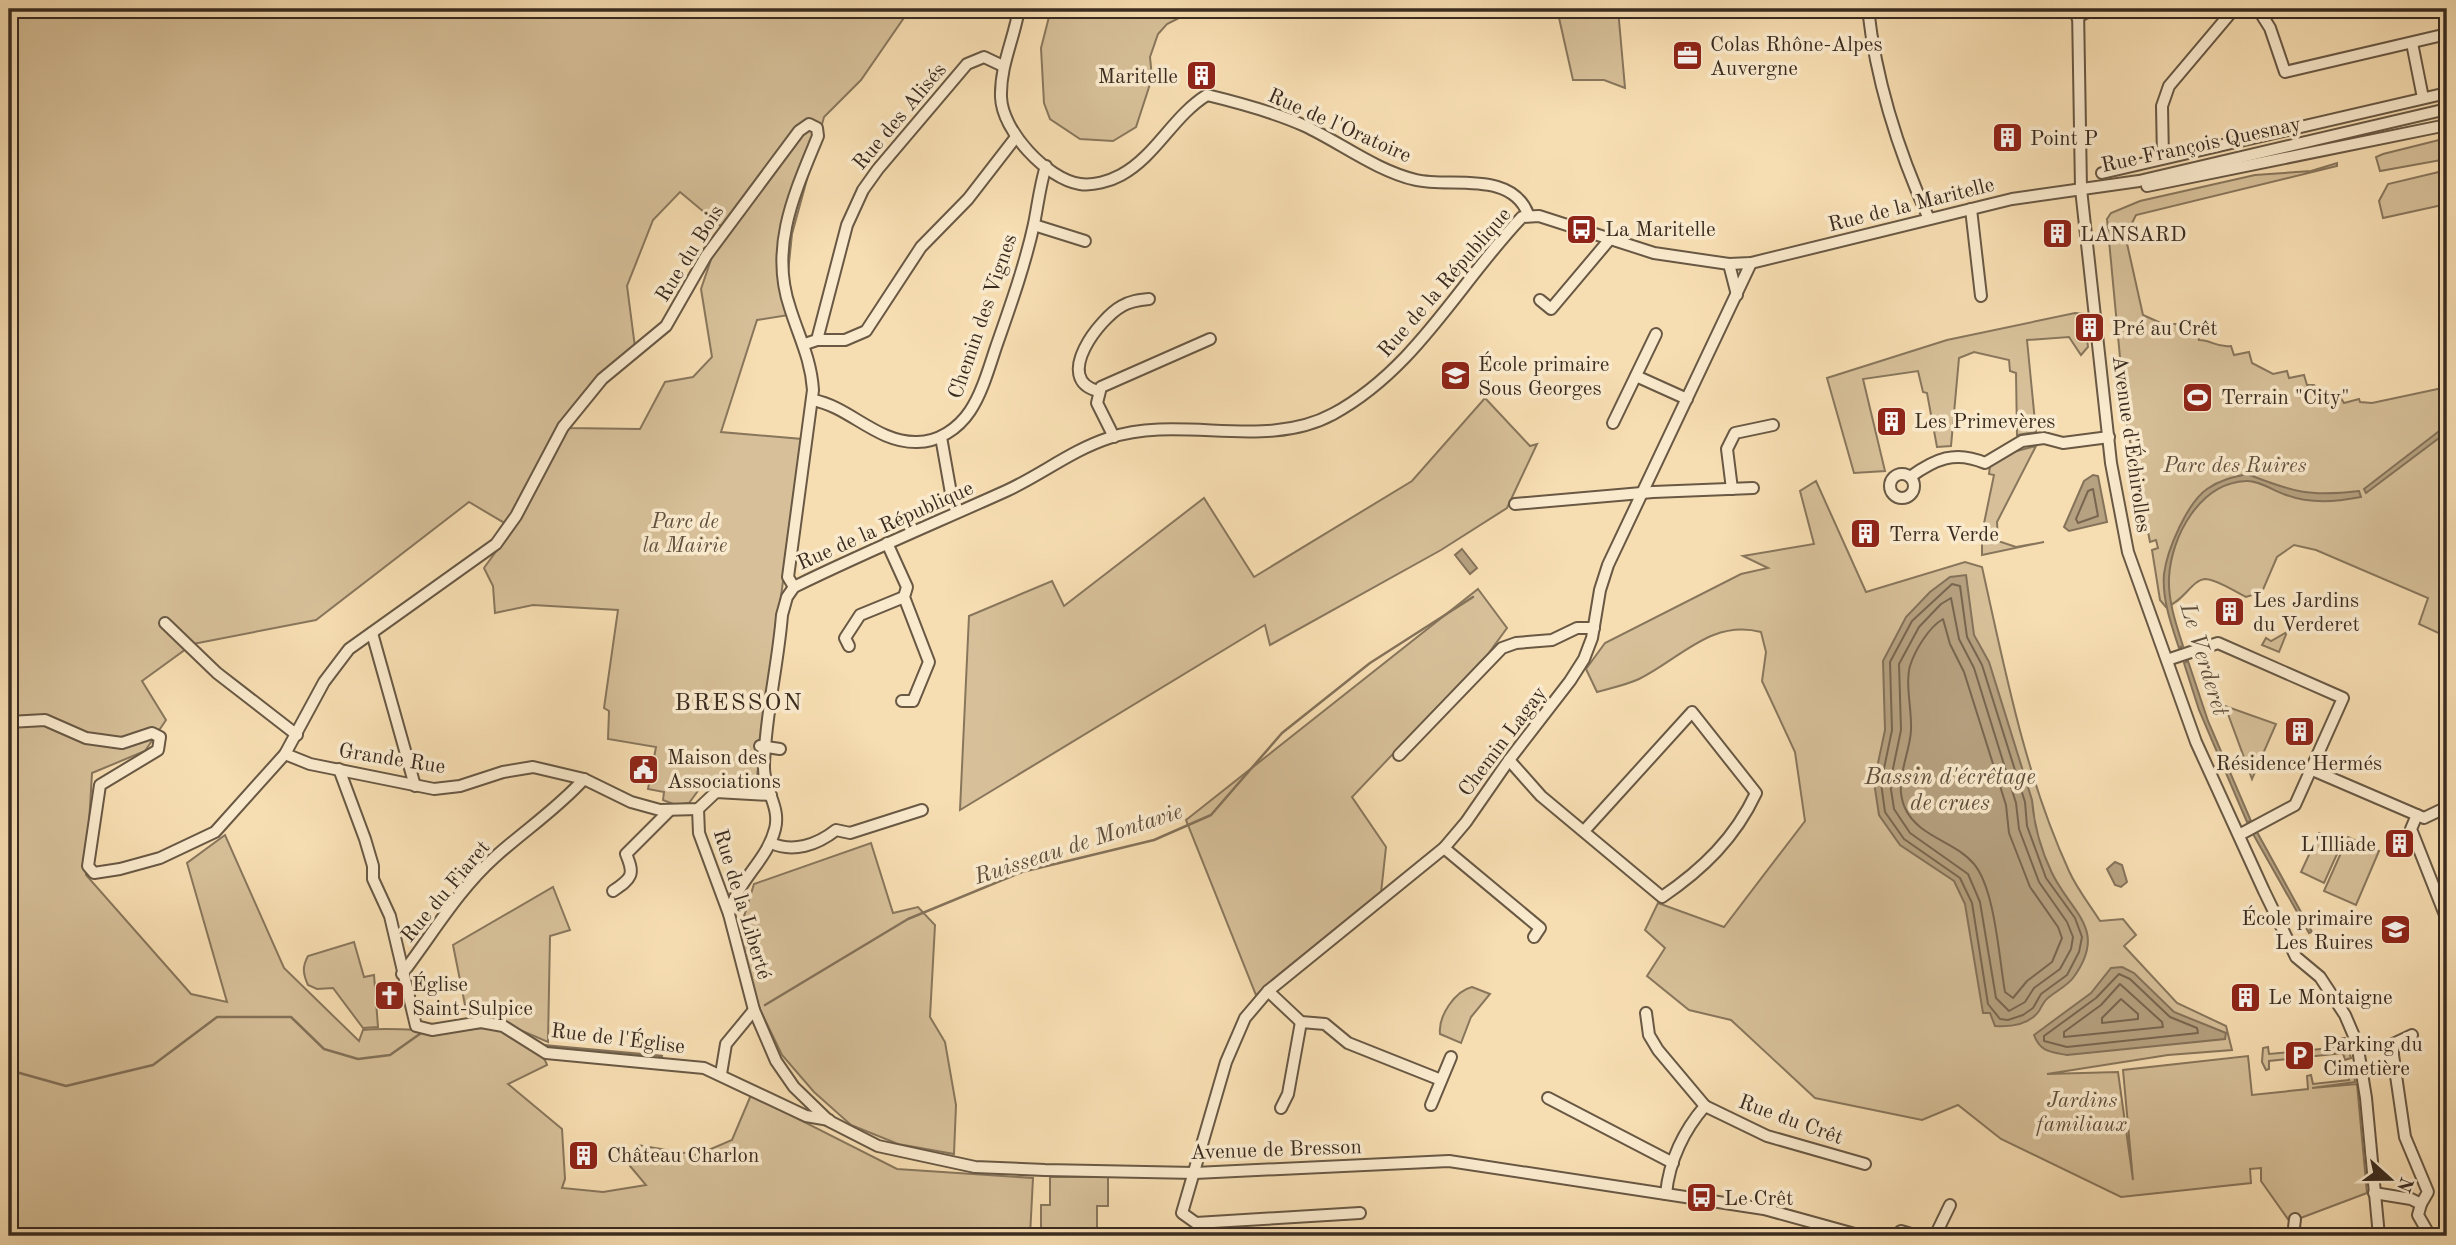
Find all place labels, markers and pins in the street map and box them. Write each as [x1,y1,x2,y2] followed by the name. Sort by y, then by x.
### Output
[1710,35,1883,80] place label: Colas Rhône-Alpes Auvergne
[1670,39,1704,73] office icon: Colas Rhône-Alpes Auvergne
[1184,59,1218,93] building icon: Maritelle
[1098,67,1178,88] place label: Maritelle
[1990,121,2024,155] building icon: Point P
[2030,129,2098,150] place label: Point P
[1565,212,1599,246] bus stop icon: La Maritelle
[2040,217,2074,251] building icon: LANSARD
[1605,220,1716,241] place label: La Maritelle
[2080,225,2186,246] place label: LANSARD
[2072,311,2106,345] building icon: Pré au Crêt
[2112,319,2218,340] place label: Pré au Crêt
[1478,351,1609,400] place label: École primaire Sous Georges
[1438,359,1472,393] school or university icon: École primaire Sous Georges
[2181,380,2215,414] sports icon: Terrain "City"
[2221,388,2349,409] place label: Terrain "City"
[1874,404,1908,438] building icon: Les Primevères
[1914,412,2055,433] place label: Les Primevères
[1849,517,1883,551] building icon: Terra Verde
[1889,525,1999,546] place label: Terra Verde
[2253,591,2360,636] place label: Les Jardins du Verderet
[2213,595,2247,629] building icon: Les Jardins du Verderet
[2282,714,2316,748] building icon: Résidence Hermés
[667,748,781,793] place label: Maison des Associations
[627,752,661,786] public building icon: Maison des Associations
[2216,754,2382,775] place label: Résidence Hermés
[2382,827,2416,861] building icon: L'Illiade
[2301,835,2376,856] place label: L'Illiade
[2242,905,2373,954] place label: École primaire Les Ruires
[2379,913,2413,947] school or university icon: École primaire Les Ruires
[412,971,533,1020] place label: Église Saint-Sulpice
[372,979,406,1013] church icon: Église Saint-Sulpice
[2228,980,2262,1014] building icon: Le Montaigne
[2268,988,2393,1009] place label: Le Montaigne
[2323,1035,2423,1080] place label: Parking du Cimetière
[2283,1039,2317,1073] parking icon: Parking du Cimetière
[567,1138,601,1172] building icon: Château Charlon
[607,1146,759,1167] place label: Château Charlon
[1684,1181,1718,1215] bus stop icon: Le Crêt
[1724,1189,1793,1210] place label: Le Crêt

